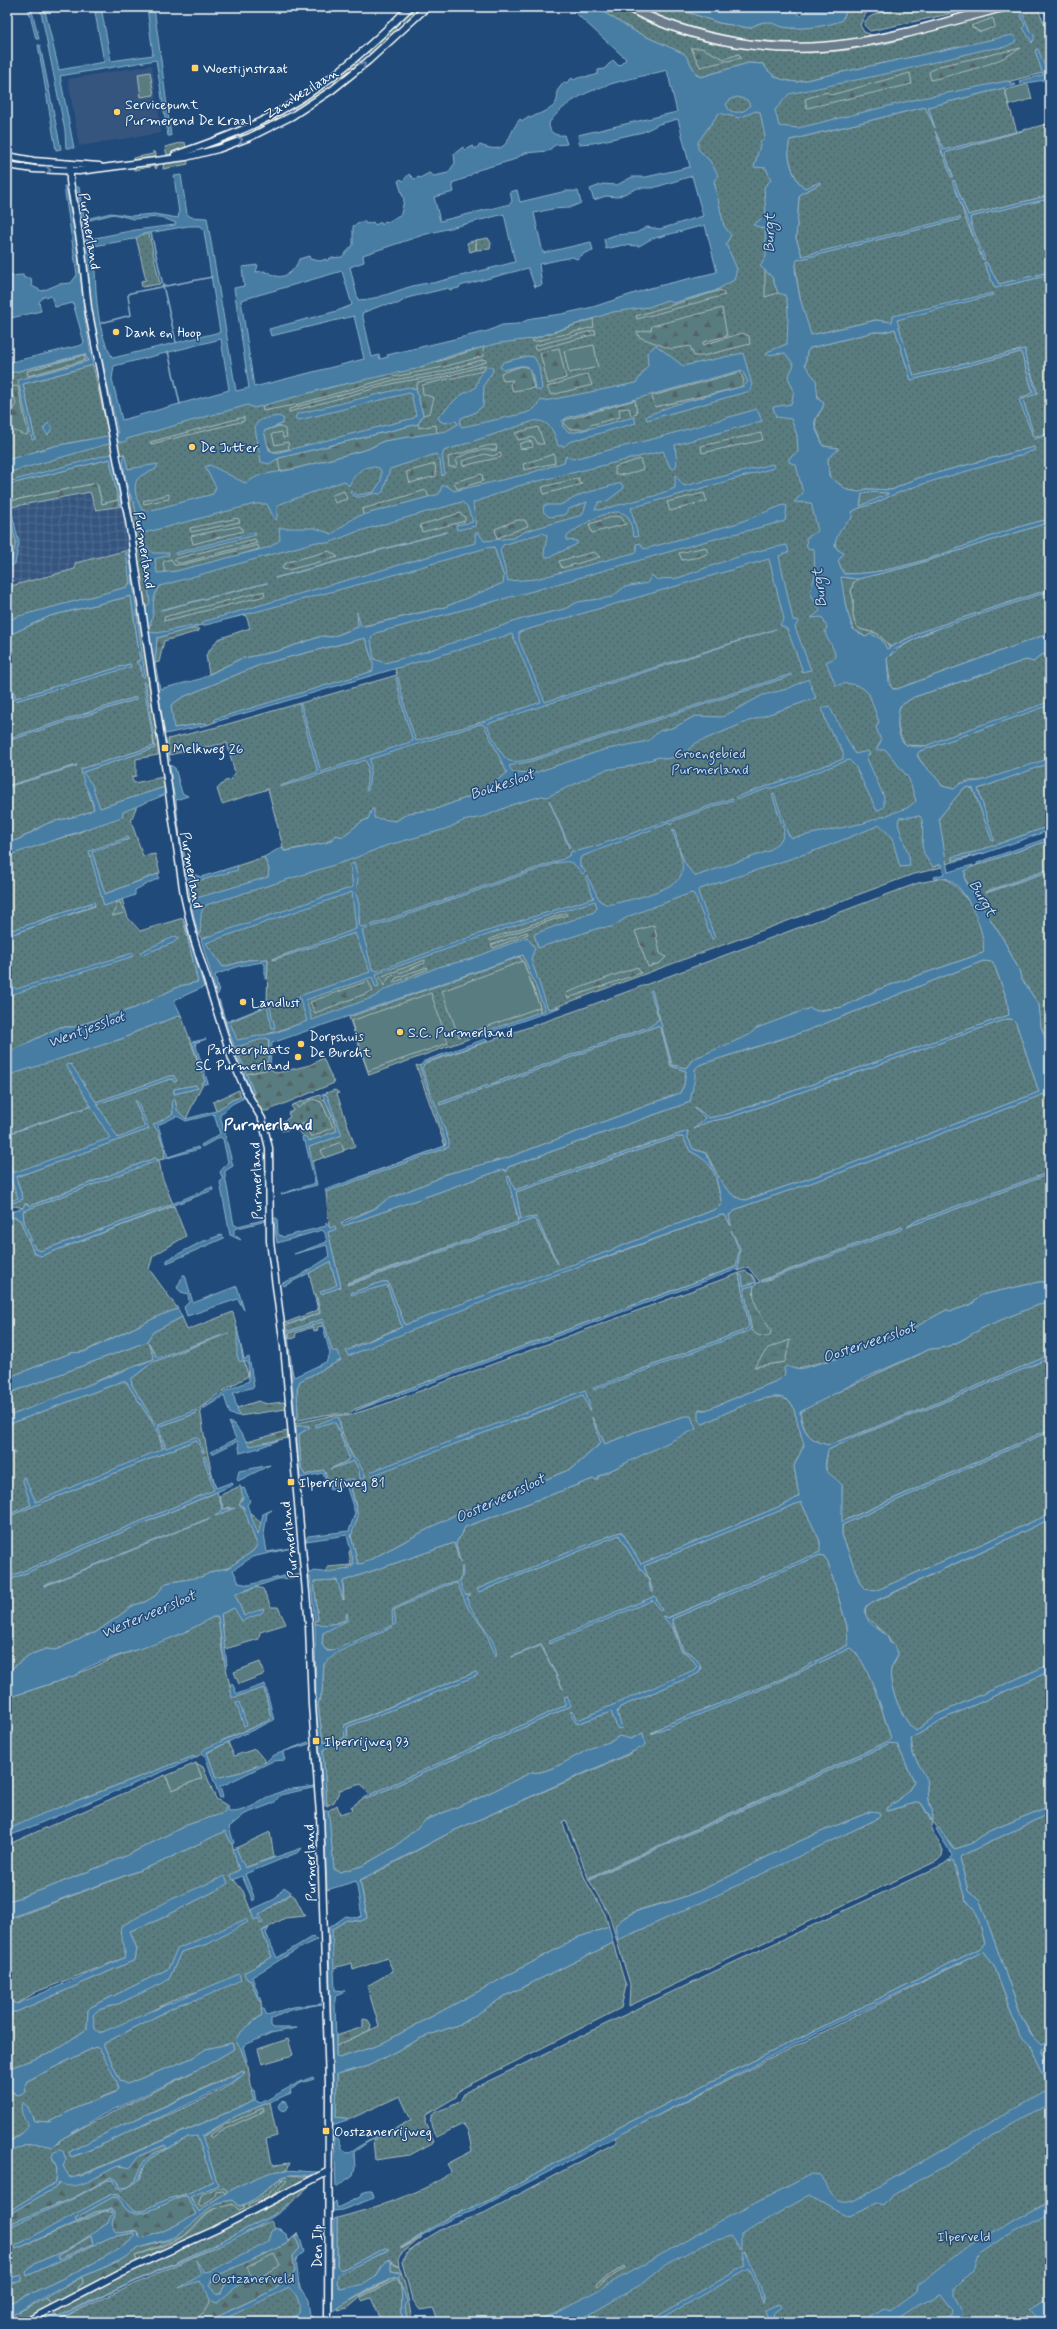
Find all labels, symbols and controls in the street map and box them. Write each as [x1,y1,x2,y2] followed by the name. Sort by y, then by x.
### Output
[203,60,288,78] place label: Woestijnstraat
[190,63,200,73] marker: Woestijnstraat
[358,63,365,70] one-way arrow
[261,64,342,124] street label: Zambezilaan
[125,96,252,130] place label: Servicepunt Purmerend De Kraal
[112,107,122,117] marker: Servicepunt Purmerend De Kraal
[237,137,244,145] one-way arrow
[45,166,51,175] one-way arrow
[74,192,104,271] street label: Purmerland
[760,212,781,253] water label: Burgt
[124,324,202,342] place label: Dank en Hoop
[111,327,121,337] marker: Dank en Hoop
[200,439,259,457] place label: De Jutter
[187,442,197,452] marker: De Jutter
[129,511,159,590] street label: Purmerland
[808,566,833,609] water label: Burgt
[173,740,244,760] place label: Melkweg 26
[160,743,170,753] marker: Melkweg 26
[671,745,749,779] park label: Groengebied Purmerland
[468,764,539,805] water label: Bokkesloot
[175,830,207,910] street label: Purmerland
[963,877,1001,922] water label: Burgt
[251,994,300,1012] place label: Landlust
[238,997,248,1007] marker: Landlust
[45,1006,129,1053] water label: Wentjessloot
[408,1024,513,1042] place label: S.C. Purmerland
[395,1027,405,1037] marker: S.C. Purmerland
[309,1028,372,1062] place label: Dorpshuis De Burcht
[296,1039,306,1049] marker: Dorpshuis De Burcht
[195,1041,290,1075] place label: Parkeerplaats SC Purmerland
[293,1052,303,1062] marker: Parkeerplaats SC Purmerland
[224,1115,312,1136] district label: Purmerland
[247,1142,267,1220] street label: Purmerland
[820,1317,920,1368] water label: Oosterveersloot
[452,1469,550,1528] water label: Oosterveersloot
[299,1474,385,1492] place label: Ilperrijweg 81
[286,1477,296,1487] marker: Ilperrijweg 81
[277,1500,303,1579] street label: Purmerland
[98,1585,201,1644] water label: Westerveersloot
[324,1733,409,1751] place label: Ilperrijweg 93
[311,1736,321,1746] marker: Ilperrijweg 93
[301,1824,321,1902] street label: Purmerland
[334,2123,432,2141] place label: Oostzanerrijweg
[321,2126,331,2136] marker: Oostzanerrijweg
[309,2224,327,2268] street label: Den Ilp
[937,2228,991,2246] park label: Ilperveld
[211,2270,295,2288] park label: Oostzanerveld

